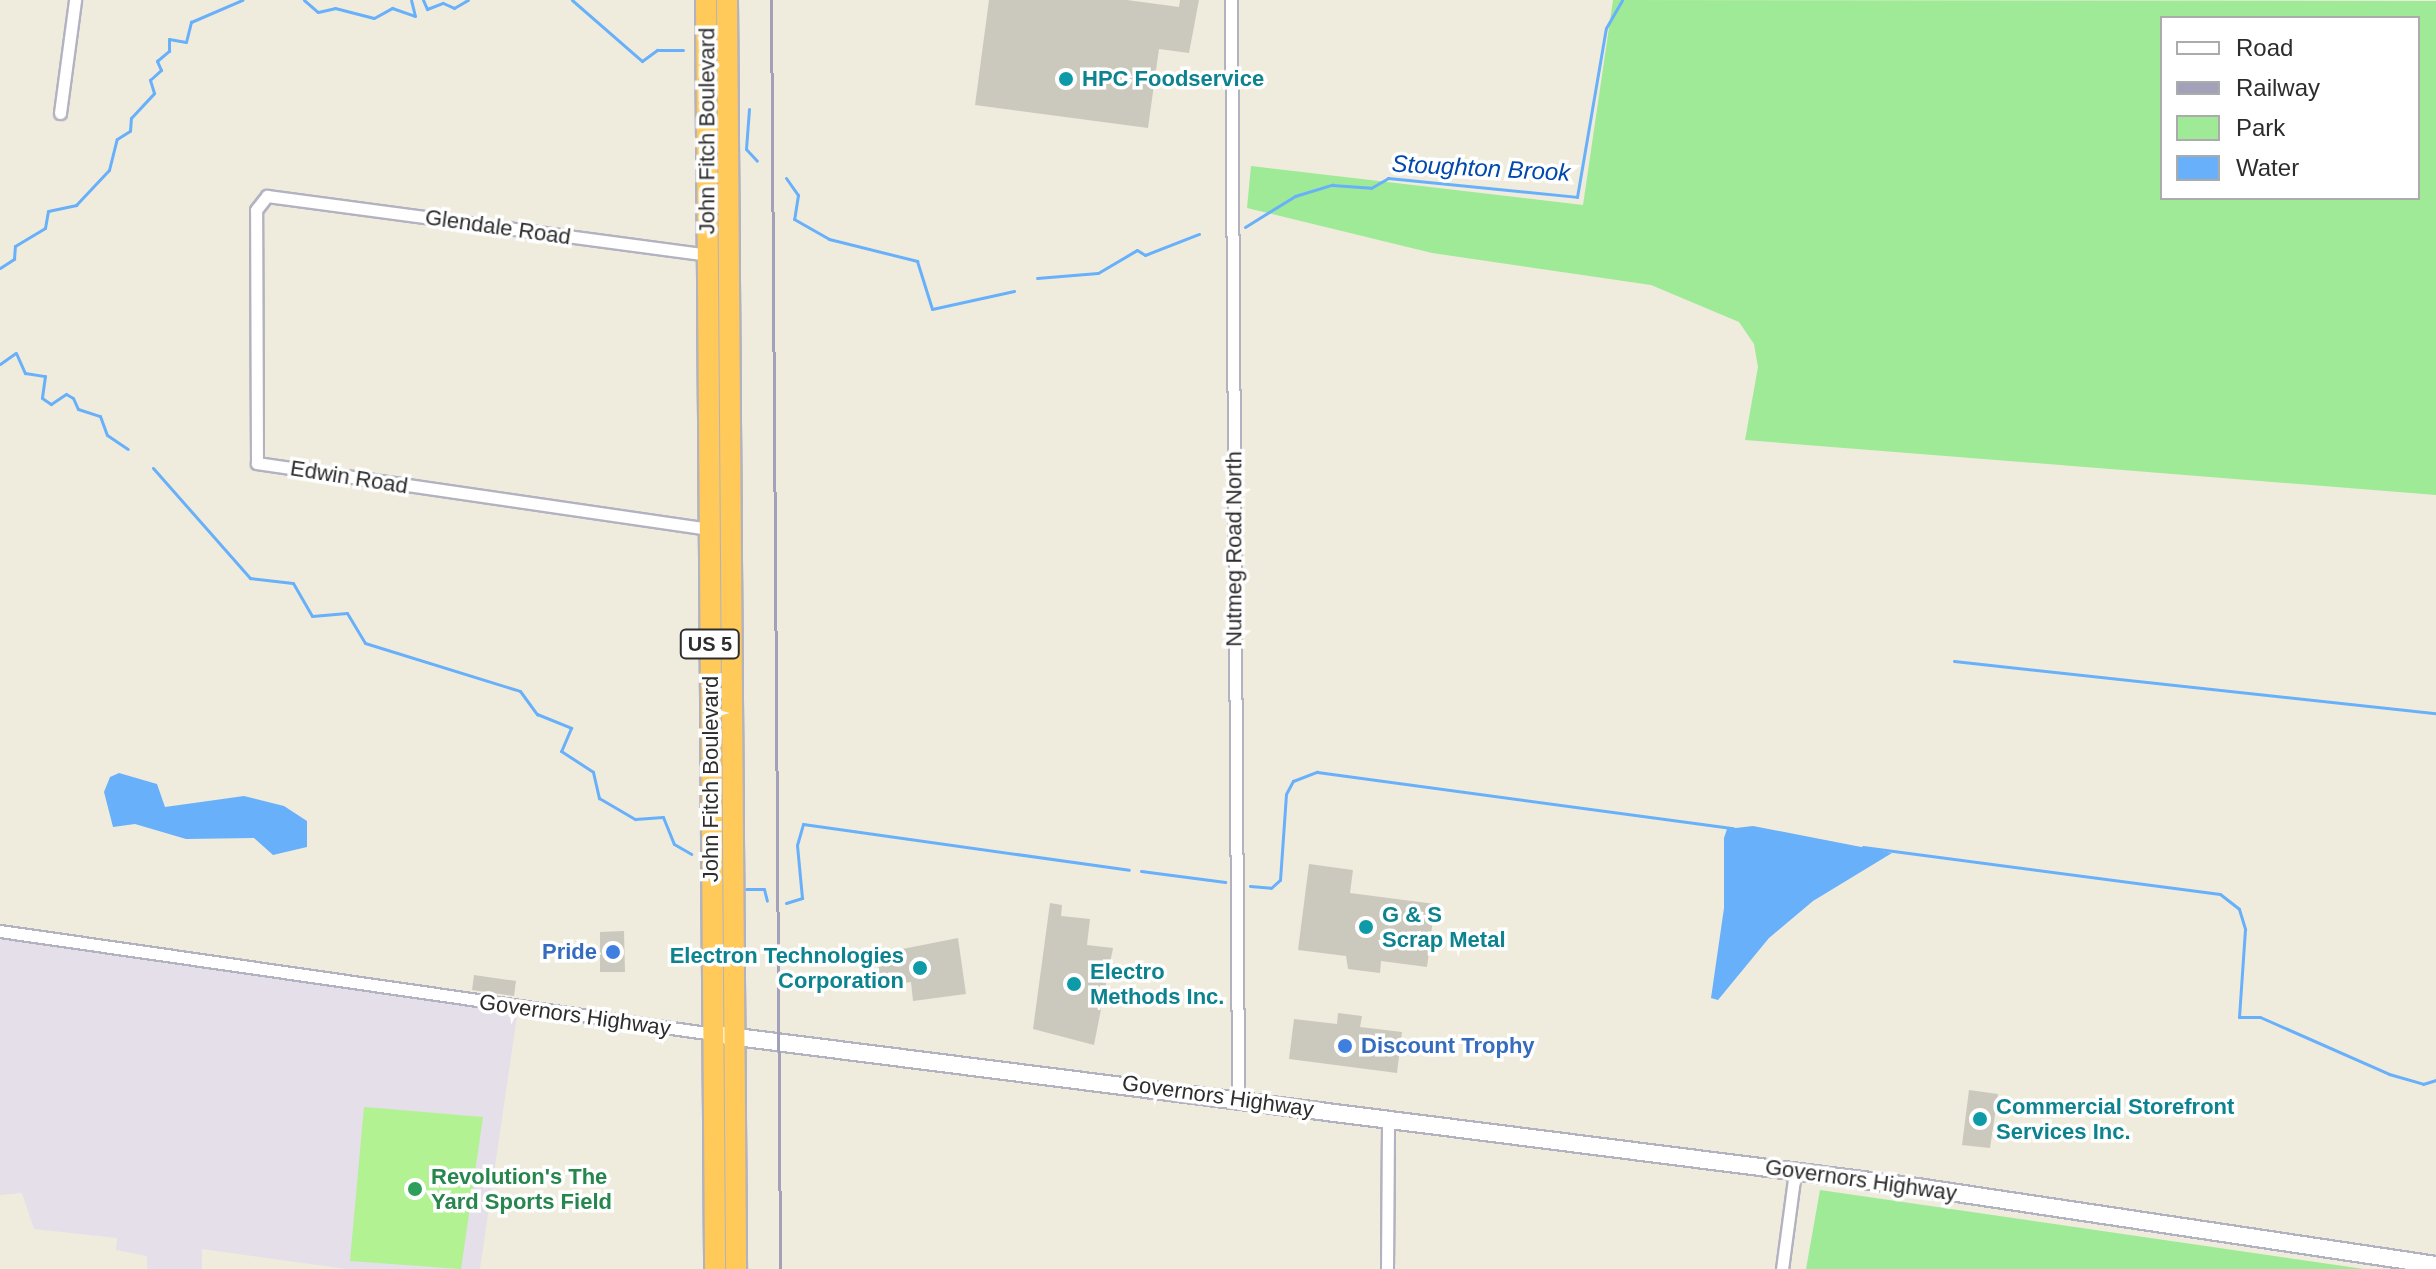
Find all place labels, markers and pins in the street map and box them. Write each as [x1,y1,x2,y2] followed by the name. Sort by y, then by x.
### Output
[1082,66,1264,92] place label: HPC Foodservice
[1057,70,1075,88] marker: HPC Foodservice
[1382,901,1505,952] place label: G & S Scrap Metal
[1357,918,1375,936] marker: G & S Scrap Metal
[542,939,597,965] place label: Pride
[670,942,904,994] place label: Electron Technologies Corporation
[604,943,622,961] marker: Pride
[1090,958,1224,1010] place label: Electro Methods Inc.
[911,959,929,977] marker: Electron Technologies Corporation
[1065,975,1083,993] marker: Electro Methods Inc.
[1361,1033,1535,1059] place label: Discount Trophy
[1336,1037,1354,1055] marker: Discount Trophy
[1996,1093,2234,1144] place label: Commercial Storefront Services Inc.
[1971,1110,1989,1128] marker: Commercial Storefront Services Inc.
[431,1163,612,1214] place label: Revolution's The Yard Sports Field
[406,1180,424,1198] marker: Revolution's The Yard Sports Field

